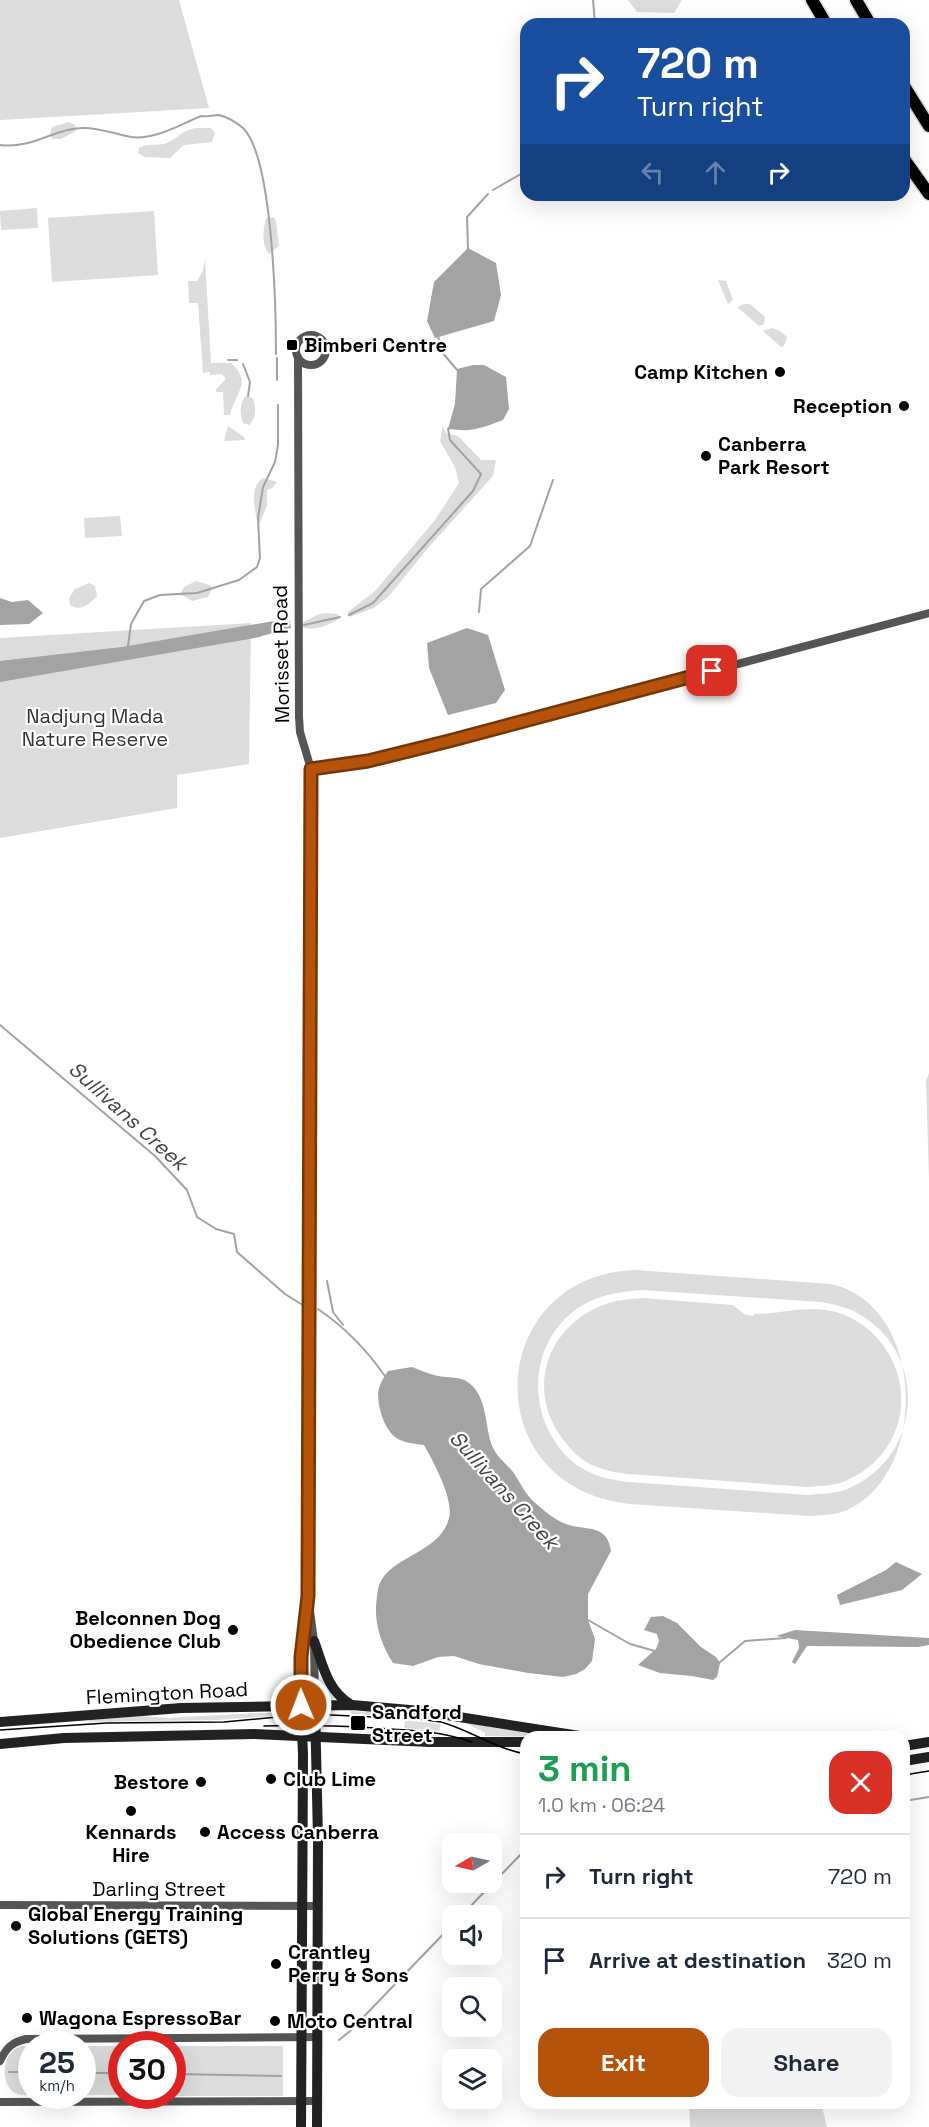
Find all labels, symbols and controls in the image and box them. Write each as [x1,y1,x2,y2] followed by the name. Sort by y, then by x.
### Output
[637,37,759,90] text: 720 m
[538,42,616,120] icon: right
[637,89,764,124] text: Turn right
[636,156,669,189] icon: left
[699,156,732,189] icon: ahead
[762,156,795,189] icon: right
[304,332,447,358] place label: Bimberi Centre
[285,338,299,352] marker: Bimberi Centre
[634,359,768,385] place label: Camp Kitchen
[773,365,787,379] marker: Camp Kitchen
[793,393,892,419] place label: Reception
[897,399,911,413] marker: Reception
[718,431,830,480] place label: Canberra Park Resort
[699,449,713,463] marker: Canberra Park Resort
[267,585,295,723] street label: Morisset Road
[686,645,737,696] pin
[695,654,728,687] icon: arrive
[22,703,168,752] park label: Nadjung Mada Nature Reserve
[63,1055,195,1178] water label: Sullivans Creek
[444,1425,567,1557] water label: Sullivans Creek
[70,1605,221,1654] place label: Belconnen Dog Obedience Club
[226,1623,240,1637] marker: Belconnen Dog Obedience Club
[269,1673,333,1737] position arrow
[85,1676,249,1710] street label: Flemington Road
[372,1699,462,1748] place label: Sandford Street
[349,1714,367,1732] marker: Sandford Street
[538,1746,632,1792] text: 3 min
[829,1751,892,1814] button: close
[283,1766,376,1792] place label: Club Lime
[114,1769,189,1795] place label: Bestore
[264,1772,278,1786] marker: Club Lime
[194,1775,208,1789] marker: Bestore
[538,1792,665,1818] text: 1.0 km · 06:24
[124,1804,138,1818] marker: Kennards Hire
[86,1819,176,1868] place label: Kennards Hire
[217,1819,379,1845] place label: Access Canberra
[198,1825,212,1839] marker: Access Canberra
[442,1833,502,1893] north arrow
[442,1833,502,2109] map controls
[538,1860,571,1893] icon: right
[589,1862,694,1890] text: Turn right
[828,1862,892,1890] text: 720 m
[92,1876,226,1902] street label: Darling Street
[28,1901,243,1950] place label: Global Energy Training Solutions (GETS)
[442,1905,502,1965] button: sound
[9,1919,23,1933] marker: Global Energy Training Solutions (GETS)
[288,1939,409,1988] place label: Crantley Perry & Sons
[538,1944,571,1977] icon: arrive
[589,1946,806,1974] text: Arrive at destination
[827,1946,892,1974] text: 320 m
[269,1957,283,1971] marker: Crantley Perry & Sons
[442,1977,502,2037] button: search
[39,2005,242,2031] place label: Wagona EspressoBar
[287,2008,413,2034] place label: Moto Central
[20,2011,34,2025] marker: Wagona EspressoBar
[268,2014,282,2028] marker: Moto Central
[538,2028,709,2097] button: Exit
[721,2028,892,2097] button: Share
[108,2031,186,2109] speed limit sign: 30
[39,2043,75,2082] text: 25
[442,2049,502,2109] button: layers
[39,2076,75,2095] text: km/h

